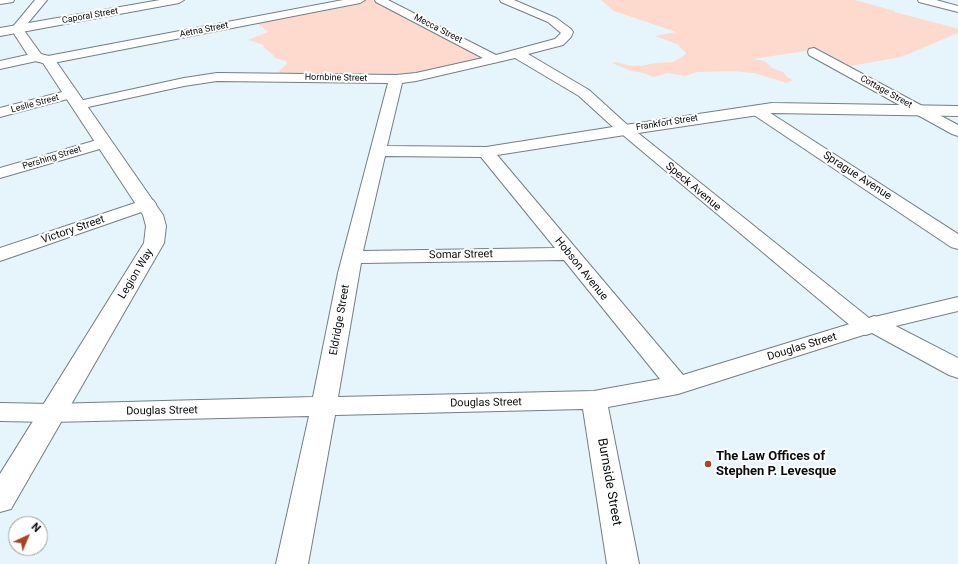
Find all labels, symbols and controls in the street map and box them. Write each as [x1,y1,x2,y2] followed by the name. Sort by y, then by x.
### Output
[61,6,119,26] street label: Caporal Street
[412,12,464,46] street label: Mecca Street
[179,20,229,40] street label: Aetna Street
[305,72,367,84] street label: Hornbine Street
[858,73,914,111] street label: Cottage Street
[10,92,60,116] street label: Leslie Street
[635,113,699,133] street label: Frankfort Street
[21,144,83,172] street label: Pershing Street
[820,149,894,203] street label: Sprague Avenue
[662,160,724,214] street label: Speck Avenue
[40,213,106,247] street label: Victory Street
[552,235,610,303] street label: Hobson Avenue
[116,246,156,302] street label: Legion Way
[429,248,493,262] street label: Somar Street
[327,284,353,356] street label: Eldridge Street
[766,330,838,364] street label: Douglas Street
[450,396,522,410] street label: Douglas Street
[126,404,198,418] street label: Douglas Street
[594,437,624,527] street label: Burnside Street
[716,449,836,480] place label: The Law Offices of Stephen P. Levesque
[703,459,713,469] marker: The Law Offices of Stephen P. Levesque
[8,516,48,556] north arrow
[29,520,43,535] text: N

